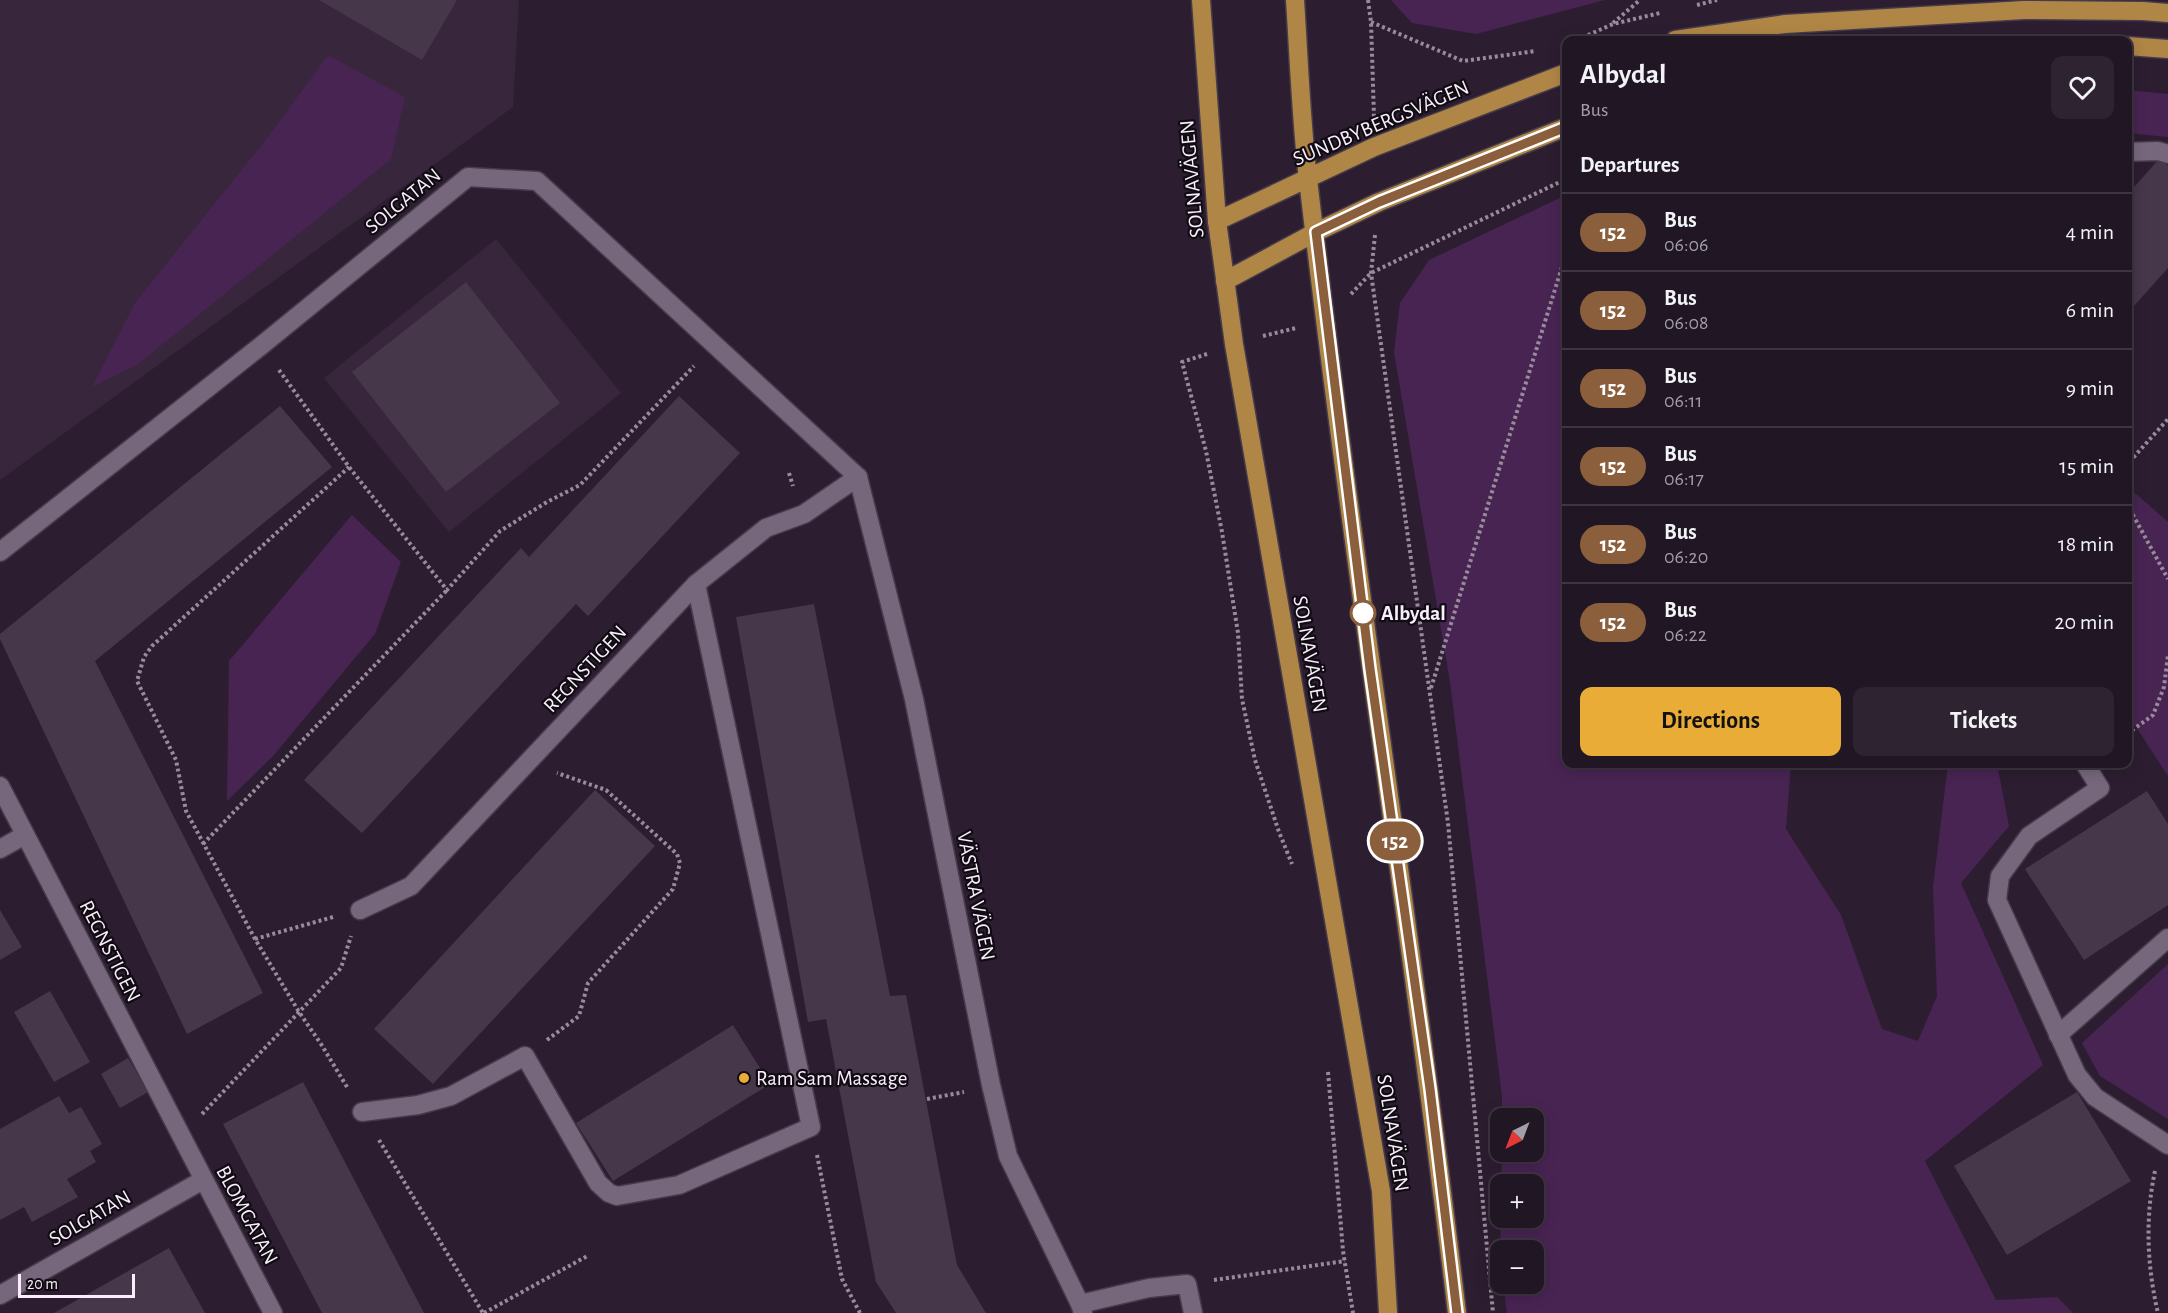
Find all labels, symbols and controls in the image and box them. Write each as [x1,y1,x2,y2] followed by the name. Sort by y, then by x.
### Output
[2051,56,2114,119] button: heart
[1580,61,1666,89] text: Albydal
[1290,75,1472,170] street label: SUNDBYBERGSVÄGEN
[1580,100,1608,120] text: Bus
[1175,119,1208,239] street label: SOLNAVÄGEN
[1580,154,1680,176] text: Departures
[361,164,445,238] street label: SOLGATAN
[1664,209,1697,231] text: Bus
[2066,221,2114,243] text: 4 min
[1600,222,1626,243] text: 152
[1664,235,1709,255] text: 06:06
[1664,287,1697,309] text: Bus
[2066,299,2114,321] text: 6 min
[1600,300,1626,321] text: 152
[1664,313,1709,333] text: 06:08
[1664,365,1697,387] text: Bus
[2066,377,2114,399] text: 9 min
[1600,378,1626,399] text: 152
[1664,391,1702,411] text: 06:11
[1664,443,1697,465] text: Bus
[2059,455,2114,477] text: 15 min
[1600,456,1626,477] text: 152
[1664,469,1704,489] text: 06:17
[1664,521,1697,543] text: Bus
[2058,533,2114,555] text: 18 min
[1600,534,1626,555] text: 152
[1664,547,1708,567] text: 06:20
[1289,594,1332,714] street label: SOLNAVÄGEN
[1664,599,1697,621] text: Bus
[1350,600,1376,626] marker: Albydal
[1381,603,1446,624] place label: Albydal
[2054,611,2114,633] text: 20 min
[1600,612,1626,633] text: 152
[540,621,630,717] street label: REGNSTIGEN
[1664,625,1707,645] text: 06:22
[1580,687,1841,756] button: Directions
[1853,687,2114,756] button: Tickets
[1360,822,1430,860] line badge: 152
[953,830,1000,962] street label: VÄSTRA VÄGEN
[1382,831,1408,852] text: 152
[76,897,144,1005] street label: REGNSTIGEN
[756,1068,907,1089] place label: Ram Sam Massage
[737,1071,751,1085] marker: Ram Sam Massage
[1373,1073,1414,1193] street label: SOLNAVÄGEN
[1490,1108,1544,1162] north arrow
[1490,1108,1544,1294] map controls
[212,1162,282,1268] street label: BLOMGATAN
[1490,1174,1544,1228] button: +
[46,1186,134,1250] street label: SOLGATAN
[1490,1240,1544,1294] button: −
[18,1271,135,1298] scale bar
[27,1276,58,1292] text: 20 m

